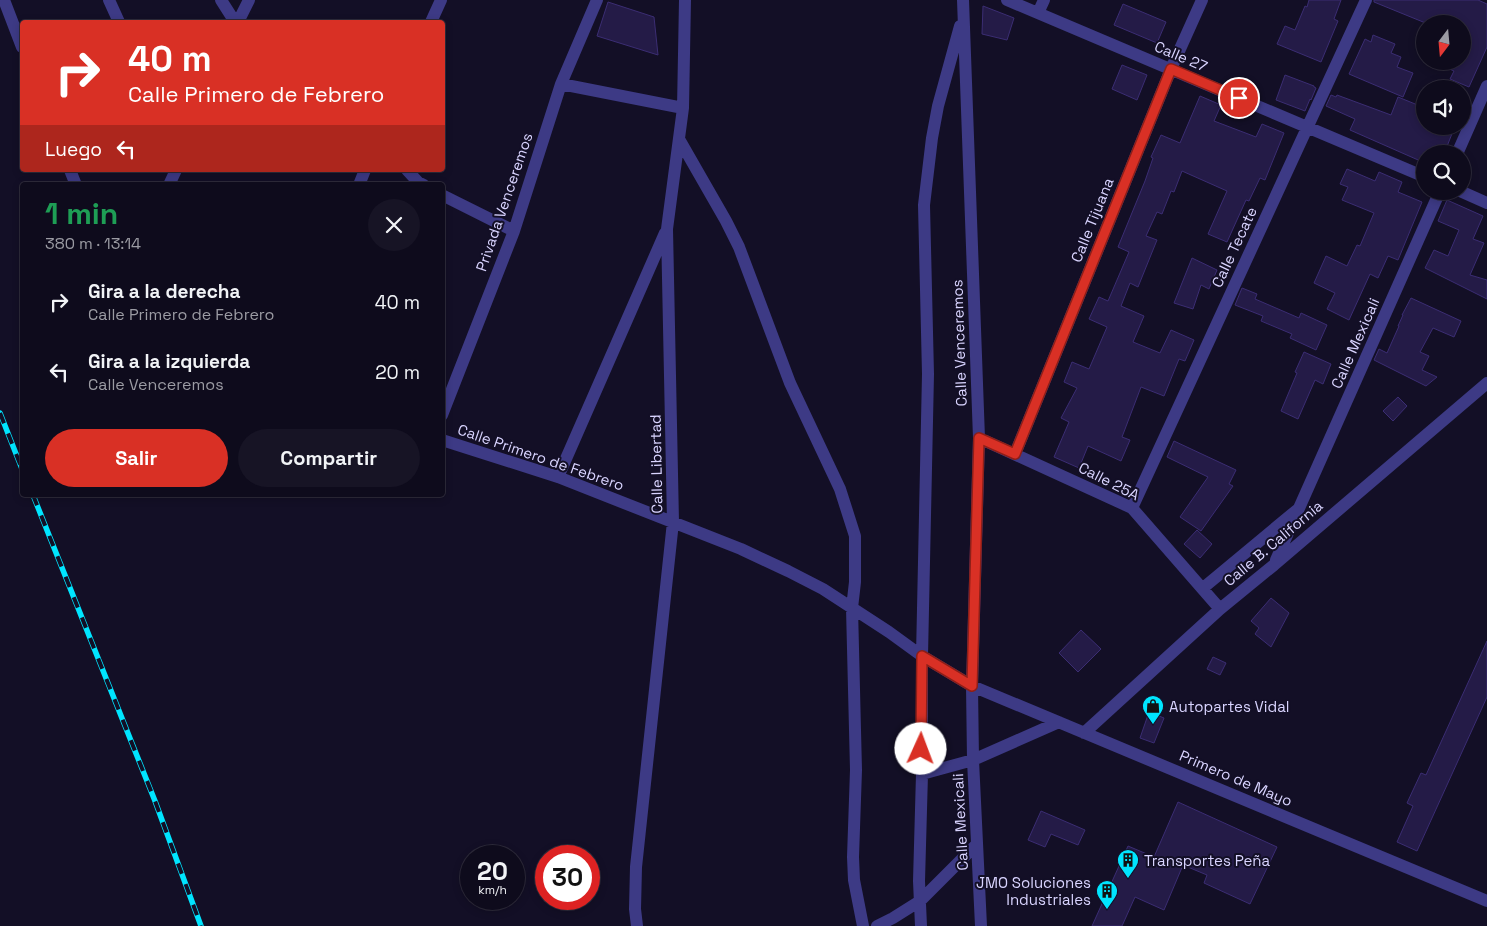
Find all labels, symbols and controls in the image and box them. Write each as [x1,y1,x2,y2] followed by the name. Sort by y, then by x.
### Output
[1416,15,1471,70] north arrow
[1416,15,1471,200] map controls
[1152,36,1210,76] street label: Calle 27
[128,37,212,81] text: 40 m
[45,40,110,105] icon: right
[1218,77,1260,119] pin
[128,80,384,108] text: Calle Primero de Febrero
[1416,80,1471,135] button: sound
[1225,84,1253,112] icon: arrive
[471,130,537,274] street label: Privada Venceremos
[112,135,140,163] icon: left
[45,137,102,162] text: Luego
[1416,145,1471,200] button: search
[1066,175,1118,265] street label: Calle Tijuana
[45,194,118,233] text: 1 min
[368,199,420,251] button: close
[1207,204,1261,290] street label: Calle Tecate
[45,233,141,254] text: 380 m · 13:14
[88,279,240,304] text: Gira a la derecha
[947,279,971,407] street label: Calle Venceremos
[45,288,73,316] icon: right
[375,290,420,315] text: 40 m
[1327,295,1383,391] street label: Calle Mexicali
[88,304,275,325] text: Calle Primero de Febrero
[88,349,250,374] text: Gira a la izquierda
[45,358,73,386] icon: left
[375,360,420,385] text: 20 m
[88,374,224,395] text: Calle Venceremos
[646,414,666,514] street label: Calle Libertad
[455,420,627,494] street label: Calle Primero de Febrero
[45,429,228,487] button: Salir
[238,429,420,487] button: Compartir
[1075,458,1143,505] street label: Calle 25A
[1220,496,1327,590] street label: Calle B. California
[1141,694,1165,725] shop icon: Autopartes Vidal
[1169,697,1289,716] place label: Autopartes Vidal
[894,722,946,774] position arrow
[1177,746,1295,810] street label: Primero de Mayo
[948,773,972,871] street label: Calle Mexicali
[535,845,600,910] speed limit sign: 30
[1116,848,1140,879] building icon: Transportes Peña
[1144,851,1271,870] place label: Transportes Peña
[477,855,508,887] text: 20
[976,873,1091,909] place label: JMO Soluciones Industriales
[1095,879,1119,910] building icon: JMO Soluciones Industriales
[478,882,507,898] text: km/h

